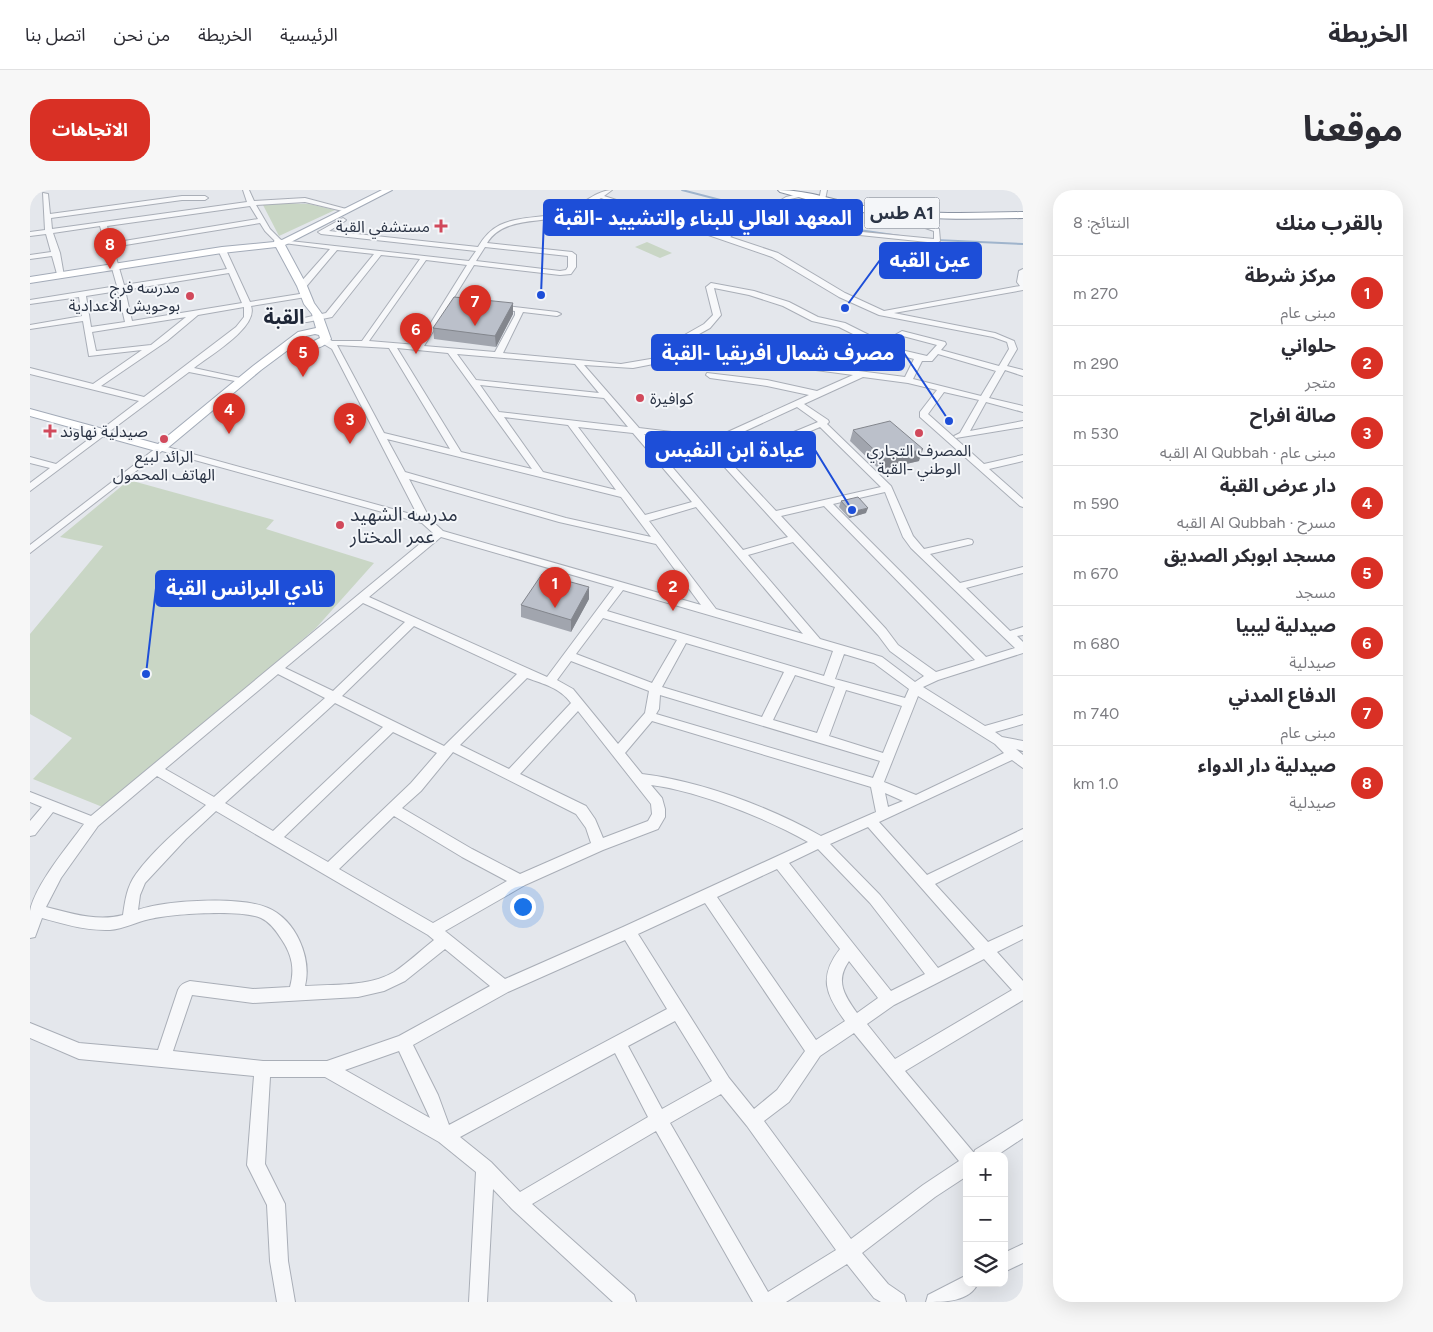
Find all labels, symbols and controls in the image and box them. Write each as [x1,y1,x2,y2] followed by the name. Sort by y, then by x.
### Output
[1328,19,1408,48] text: الخريطة
[25,24,86,46] text: اتصل بنا
[114,24,170,46] text: من نحن
[198,24,252,46] text: الخريطة
[280,24,338,46] text: الرئيسية
[30,99,150,161] button: الاتجاهات
[1303,108,1403,150] text: موقعنا
[864,197,940,228] road number: طس A1
[544,200,862,235] callout: المعهد العالي للبناء والتشييد -القبة
[554,206,852,235] text: المعهد العالي للبناء والتشييد -القبة
[1276,210,1383,235] text: بالقرب منك
[1073,213,1130,232] text: النتائج: 8
[336,217,430,239] place label: مستشفي القبة
[434,219,448,233] marker: مستشفي القبة
[94,228,126,269] pin: 8
[880,243,981,278] callout: عين القبه
[890,248,970,272] text: عين القبه
[1245,264,1336,287] text: مركز شرطة
[68,278,180,315] place label: مدرسه فرج بوحويش الاعدادية
[1073,284,1118,303] text: 270 m
[1364,284,1370,303] text: 1
[459,285,491,326] pin: 7
[184,290,196,302] marker: مدرسه فرج بوحويش الاعدادية
[1280,303,1336,322] text: مبنى عام
[264,305,304,329] district label: القبة
[400,313,432,354] pin: 6
[1281,334,1336,357] text: حلواني
[652,335,904,370] callout: مصرف شمال افريقيا -القبة
[287,336,319,377] pin: 5
[662,341,894,365] text: مصرف شمال افريقيا -القبة
[1073,354,1119,373] text: 290 m
[1362,354,1372,373] text: 2
[1305,373,1336,392] text: متجر
[650,389,694,408] place label: كوافيرة
[634,392,646,404] marker: كوافيرة
[213,393,245,434] pin: 4
[334,403,366,444] pin: 3
[1250,404,1336,427] text: صالة افراح
[60,422,148,441] place label: صيدلية نهاوند
[1073,424,1119,443] text: 530 m
[1363,424,1371,443] text: 3
[44,425,56,437] marker: صيدلية نهاوند
[913,427,925,439] marker: المصرف التجاري الوطني -القبة
[646,432,815,467] callout: عيادة ابن النفيس
[158,433,170,445] marker: الرائد لبيع الهاتف المحمول
[655,438,805,462] text: عيادة ابن النفيس
[867,441,971,481] place label: المصرف التجاري الوطني -القبة
[1160,443,1336,462] text: مبنى عام · Al Qubbah القبه
[113,447,215,485] place label: الرائد لبيع الهاتف المحمول
[1220,474,1336,497] text: دار عرض القبة
[1073,494,1119,513] text: 590 m
[1362,494,1372,513] text: 4
[349,503,458,548] place label: مدرسه الشهيد عمر المختار
[1177,513,1336,532] text: مسرح · Al Qubbah القبه
[334,519,346,531] marker: مدرسه الشهيد عمر المختار
[1164,544,1336,567] text: مسجد ابوبكر الصديق
[1073,564,1118,583] text: 670 m
[1362,564,1372,583] text: 5
[539,567,571,608] pin: 1
[657,570,689,611] pin: 2
[156,571,334,606] callout: نادي البرانس القبة
[166,576,324,605] text: نادي البرانس القبة
[1295,583,1336,602] text: مسجد
[1236,614,1336,637] text: صيدلية ليبيا
[1073,634,1120,653] text: 680 m
[1362,634,1372,653] text: 6
[1289,653,1336,672] text: صيدلية
[1229,684,1336,707] text: الدفاع المدني
[1073,704,1119,723] text: 740 m
[1363,704,1371,723] text: 7
[1280,723,1336,742] text: مبنى عام
[1198,754,1336,777] text: صيدلية دار الدواء
[1073,774,1119,793] text: 1.0 km
[1362,774,1372,793] text: 8
[1289,793,1336,812] text: صيدلية
[510,894,536,920] your location
[963,1152,1008,1287] map controls
[963,1152,1008,1197] button: +
[963,1197,1008,1242] button: −
[963,1242,1008,1287] button: layers

